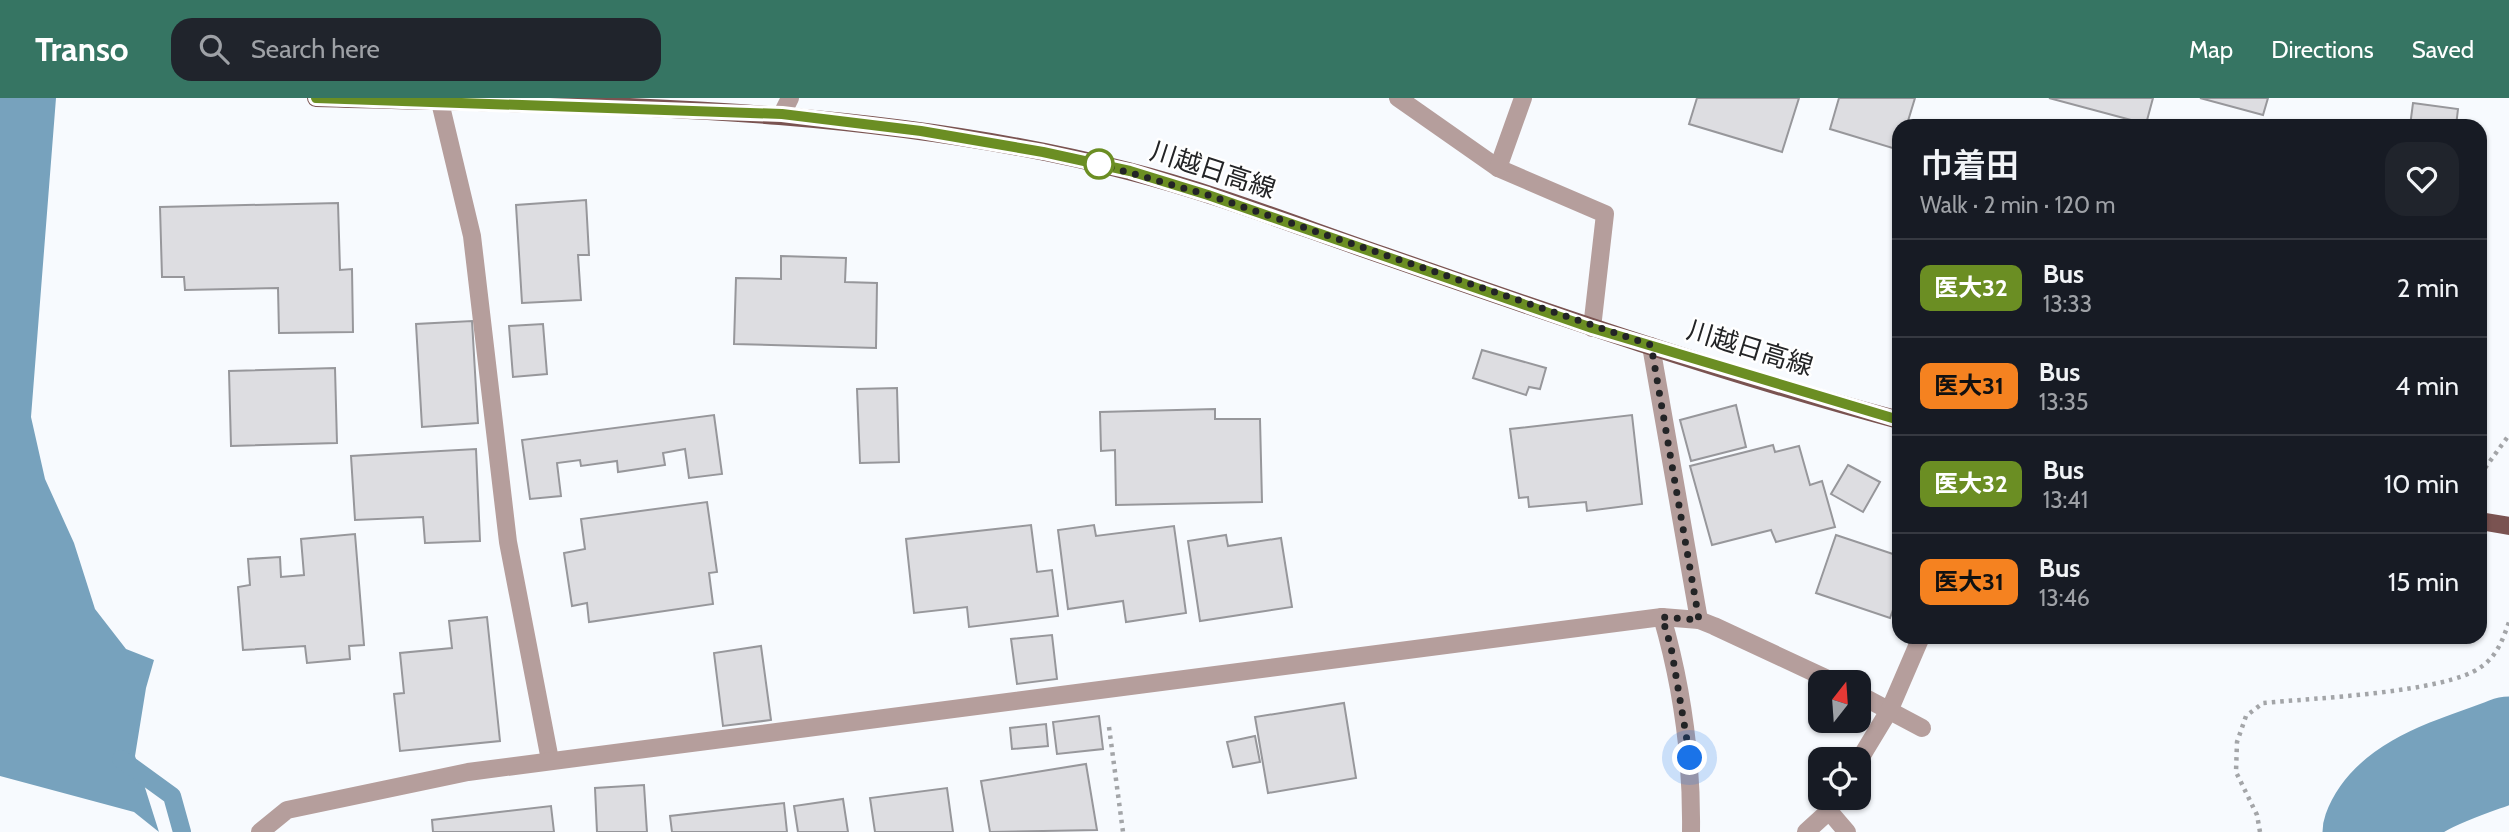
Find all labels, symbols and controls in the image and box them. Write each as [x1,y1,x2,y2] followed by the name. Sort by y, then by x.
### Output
[171,18,661,81] search box
[35,29,129,69] text: Transo
[195,30,233,68] icon: search
[251,33,380,65] text: Search here
[2189,35,2233,64] text: Map
[2271,35,2374,64] text: Directions
[2412,35,2474,64] text: Saved
[1146,135,1280,205] street label: 川越日高線
[2385,142,2459,216] button: heart
[1920,145,2019,185] text: 巾着田
[1084,149,1114,179] unlabelled marker
[1920,191,2115,219] text: Walk · 2 min · 120 m
[2043,258,2084,290] text: Bus
[2397,272,2459,304] text: 2 min
[1934,273,2008,302] text: 医大32
[2043,290,2092,318] text: 13:33
[1683,314,1817,382] street label: 川越日高線
[2039,356,2080,388] text: Bus
[2395,370,2459,402] text: 4 min
[1934,371,2004,400] text: 医大31
[2039,388,2088,416] text: 13:35
[2043,454,2084,486] text: Bus
[2384,468,2459,500] text: 10 min
[1934,469,2008,498] text: 医大32
[2043,486,2088,514] text: 13:41
[2039,552,2080,584] text: Bus
[2388,566,2459,598] text: 15 min
[1934,567,2004,596] text: 医大31
[2039,584,2090,612] text: 13:46
[1808,670,1871,733] north arrow
[1808,670,1871,810] map controls
[1672,740,1707,775] your location
[1808,747,1871,810] button: locate

